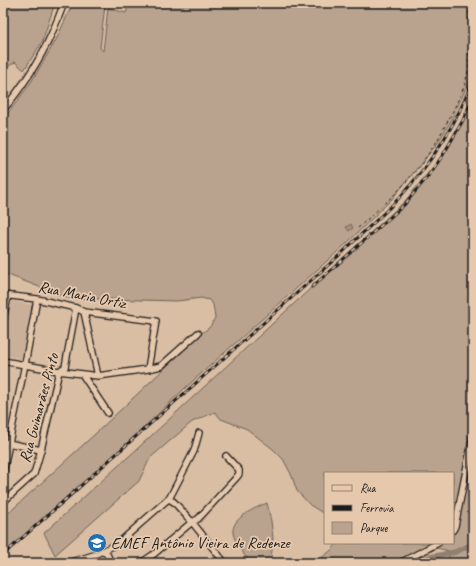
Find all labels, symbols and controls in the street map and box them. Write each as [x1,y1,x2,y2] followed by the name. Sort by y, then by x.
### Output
[37,277,129,314] street label: Rua Maria Ortiz
[15,350,64,465] street label: Rua Guimarães Pinto
[324,472,454,544] legend
[360,480,377,496] text: Rua
[360,500,394,516] text: Ferrovia
[360,520,389,536] text: Parque
[86,532,108,554] school or university icon: EMEF Antônio Vieira de Redenze
[111,533,291,553] place label: EMEF Antônio Vieira de Redenze

